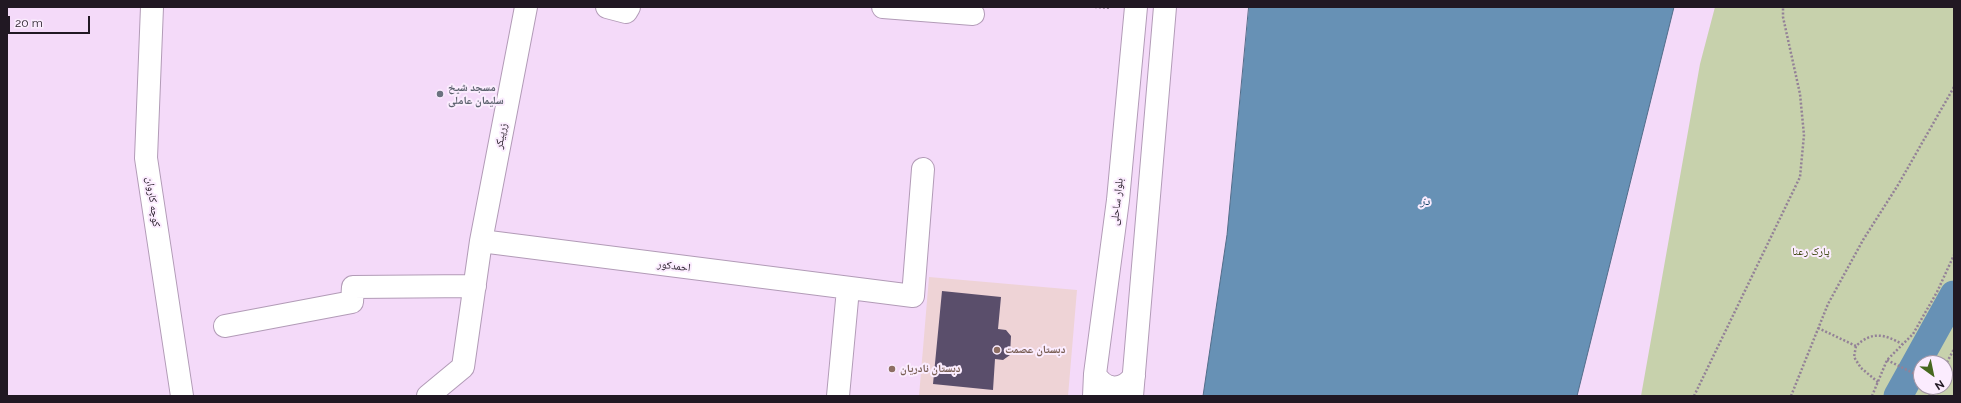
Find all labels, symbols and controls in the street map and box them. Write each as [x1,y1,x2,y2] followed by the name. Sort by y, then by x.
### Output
[10,8,92,34] scale bar
[15,16,43,30] text: 20 m
[448,81,504,107] place label: مسجد شیخ سلیمان عاملی
[435,89,445,99] marker: مسجد شیخ سلیمان عاملی
[492,122,510,150] street label: زرپیکر
[143,176,163,228] street label: کوچه کاروان
[1108,178,1126,226] street label: بلوار ساحلی
[1420,194,1430,208] water label: دز
[1792,245,1830,259] park label: پارک رعنا
[657,257,691,275] street label: احمدکور
[1005,343,1065,357] place label: دبستان عصمت
[992,345,1002,355] marker: دبستان عصمت
[1913,355,1953,395] north arrow
[900,362,961,376] place label: دبستان نادریان
[887,364,897,374] marker: دبستان نادریان
[1932,377,1946,392] text: N

